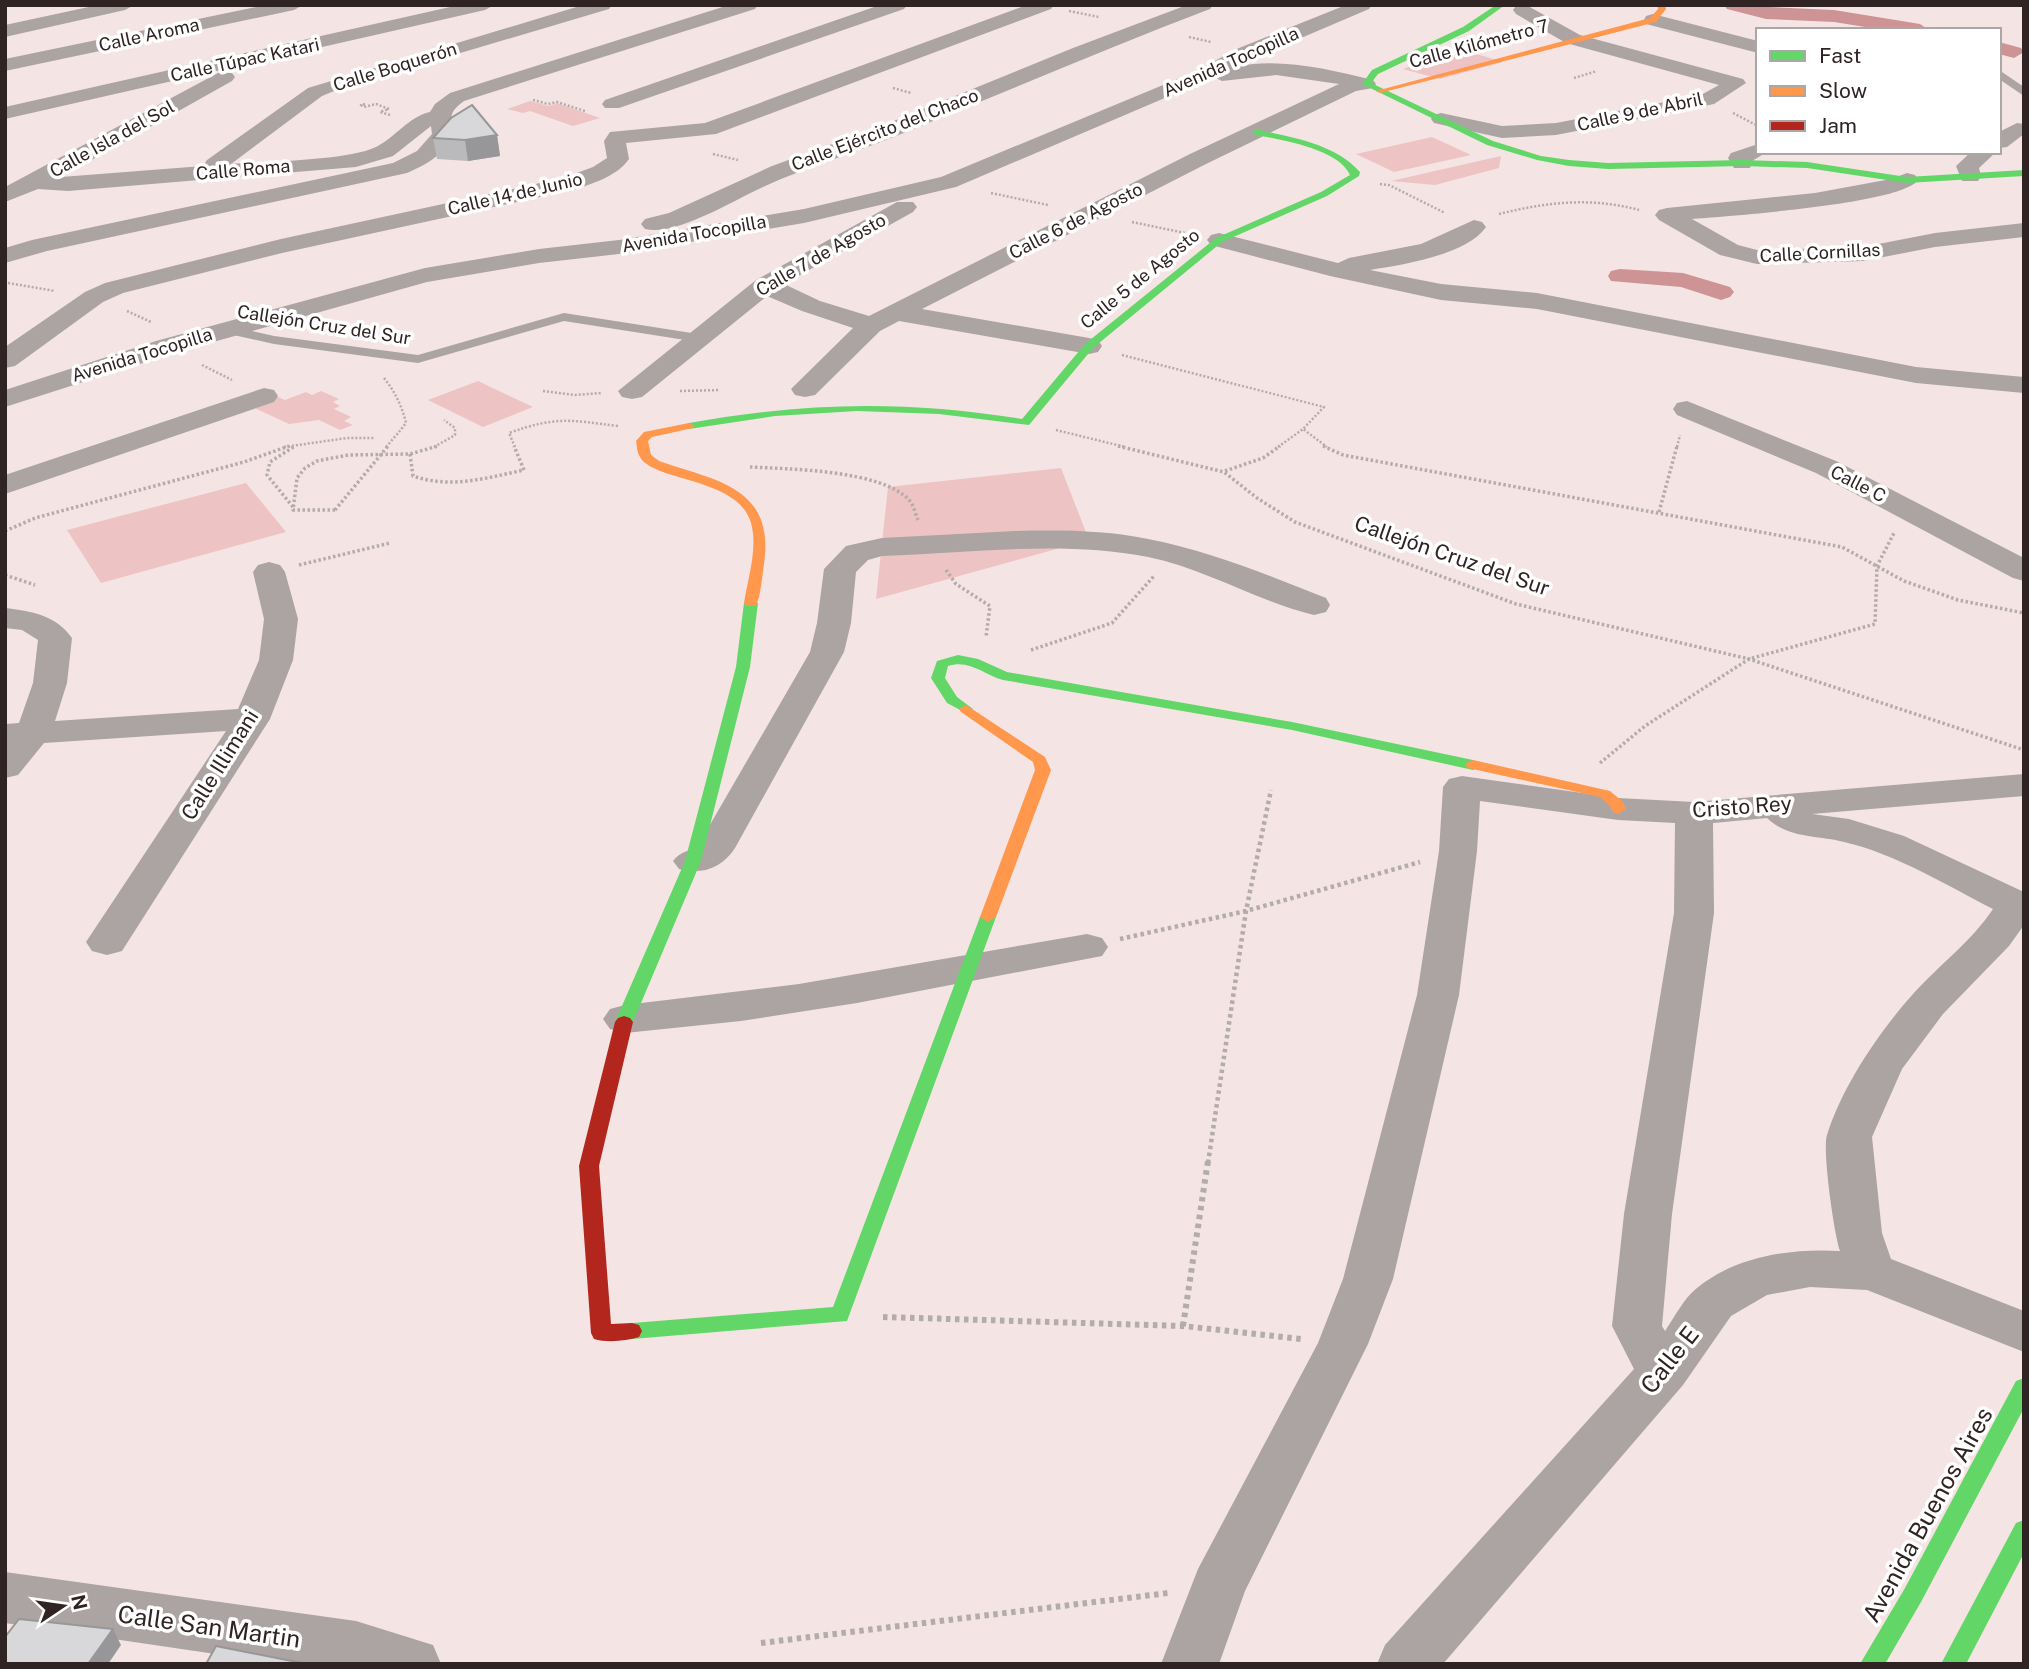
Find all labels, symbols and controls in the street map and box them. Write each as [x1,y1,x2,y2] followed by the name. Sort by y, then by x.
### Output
[97,14,201,55] street label: Calle Aroma
[1407,15,1551,72] street label: Calle Kilómetro 7
[1160,22,1302,101] street label: Avenida Tocopilla
[1756,28,2001,154] legend
[168,33,321,86] street label: Calle Túpac Katari
[331,38,459,95] street label: Calle Boquerón
[1819,43,1861,68] text: Fast
[1819,78,1867,103] text: Slow
[788,84,981,175] street label: Calle Ejército del Chaco
[1575,88,1705,135] street label: Calle 9 de Abril
[46,96,178,181] street label: Calle Isla del Sol
[1819,113,1857,138] text: Jam
[195,155,291,184] street label: Calle Roma
[446,168,584,219] street label: Calle 14 de Junio
[1006,178,1146,263] street label: Calle 6 de Agosto
[752,209,889,300] street label: Calle 7 de Agosto
[620,210,768,257] street label: Avenida Tocopilla
[1076,224,1203,333] street label: Calle 5 de Agosto
[1759,239,1881,266] street label: Calle Cornillas
[236,300,412,349] street label: Callejón Cruz del Sur
[69,323,215,386] street label: Avenida Tocopilla
[1827,461,1889,506] street label: Calle C
[1351,510,1553,601] street label: Callejón Cruz del Sur
[176,705,263,824] street label: Calle Illimani
[1691,791,1793,822] street label: Cristo Rey
[1634,1320,1704,1398] street label: Calle E
[1856,1402,1998,1627] street label: Avenida Buenos Aires
[28,1571,98,1641] north arrow
[67,1592,92,1612] text: N
[116,1599,302,1653] street label: Calle San Martin

